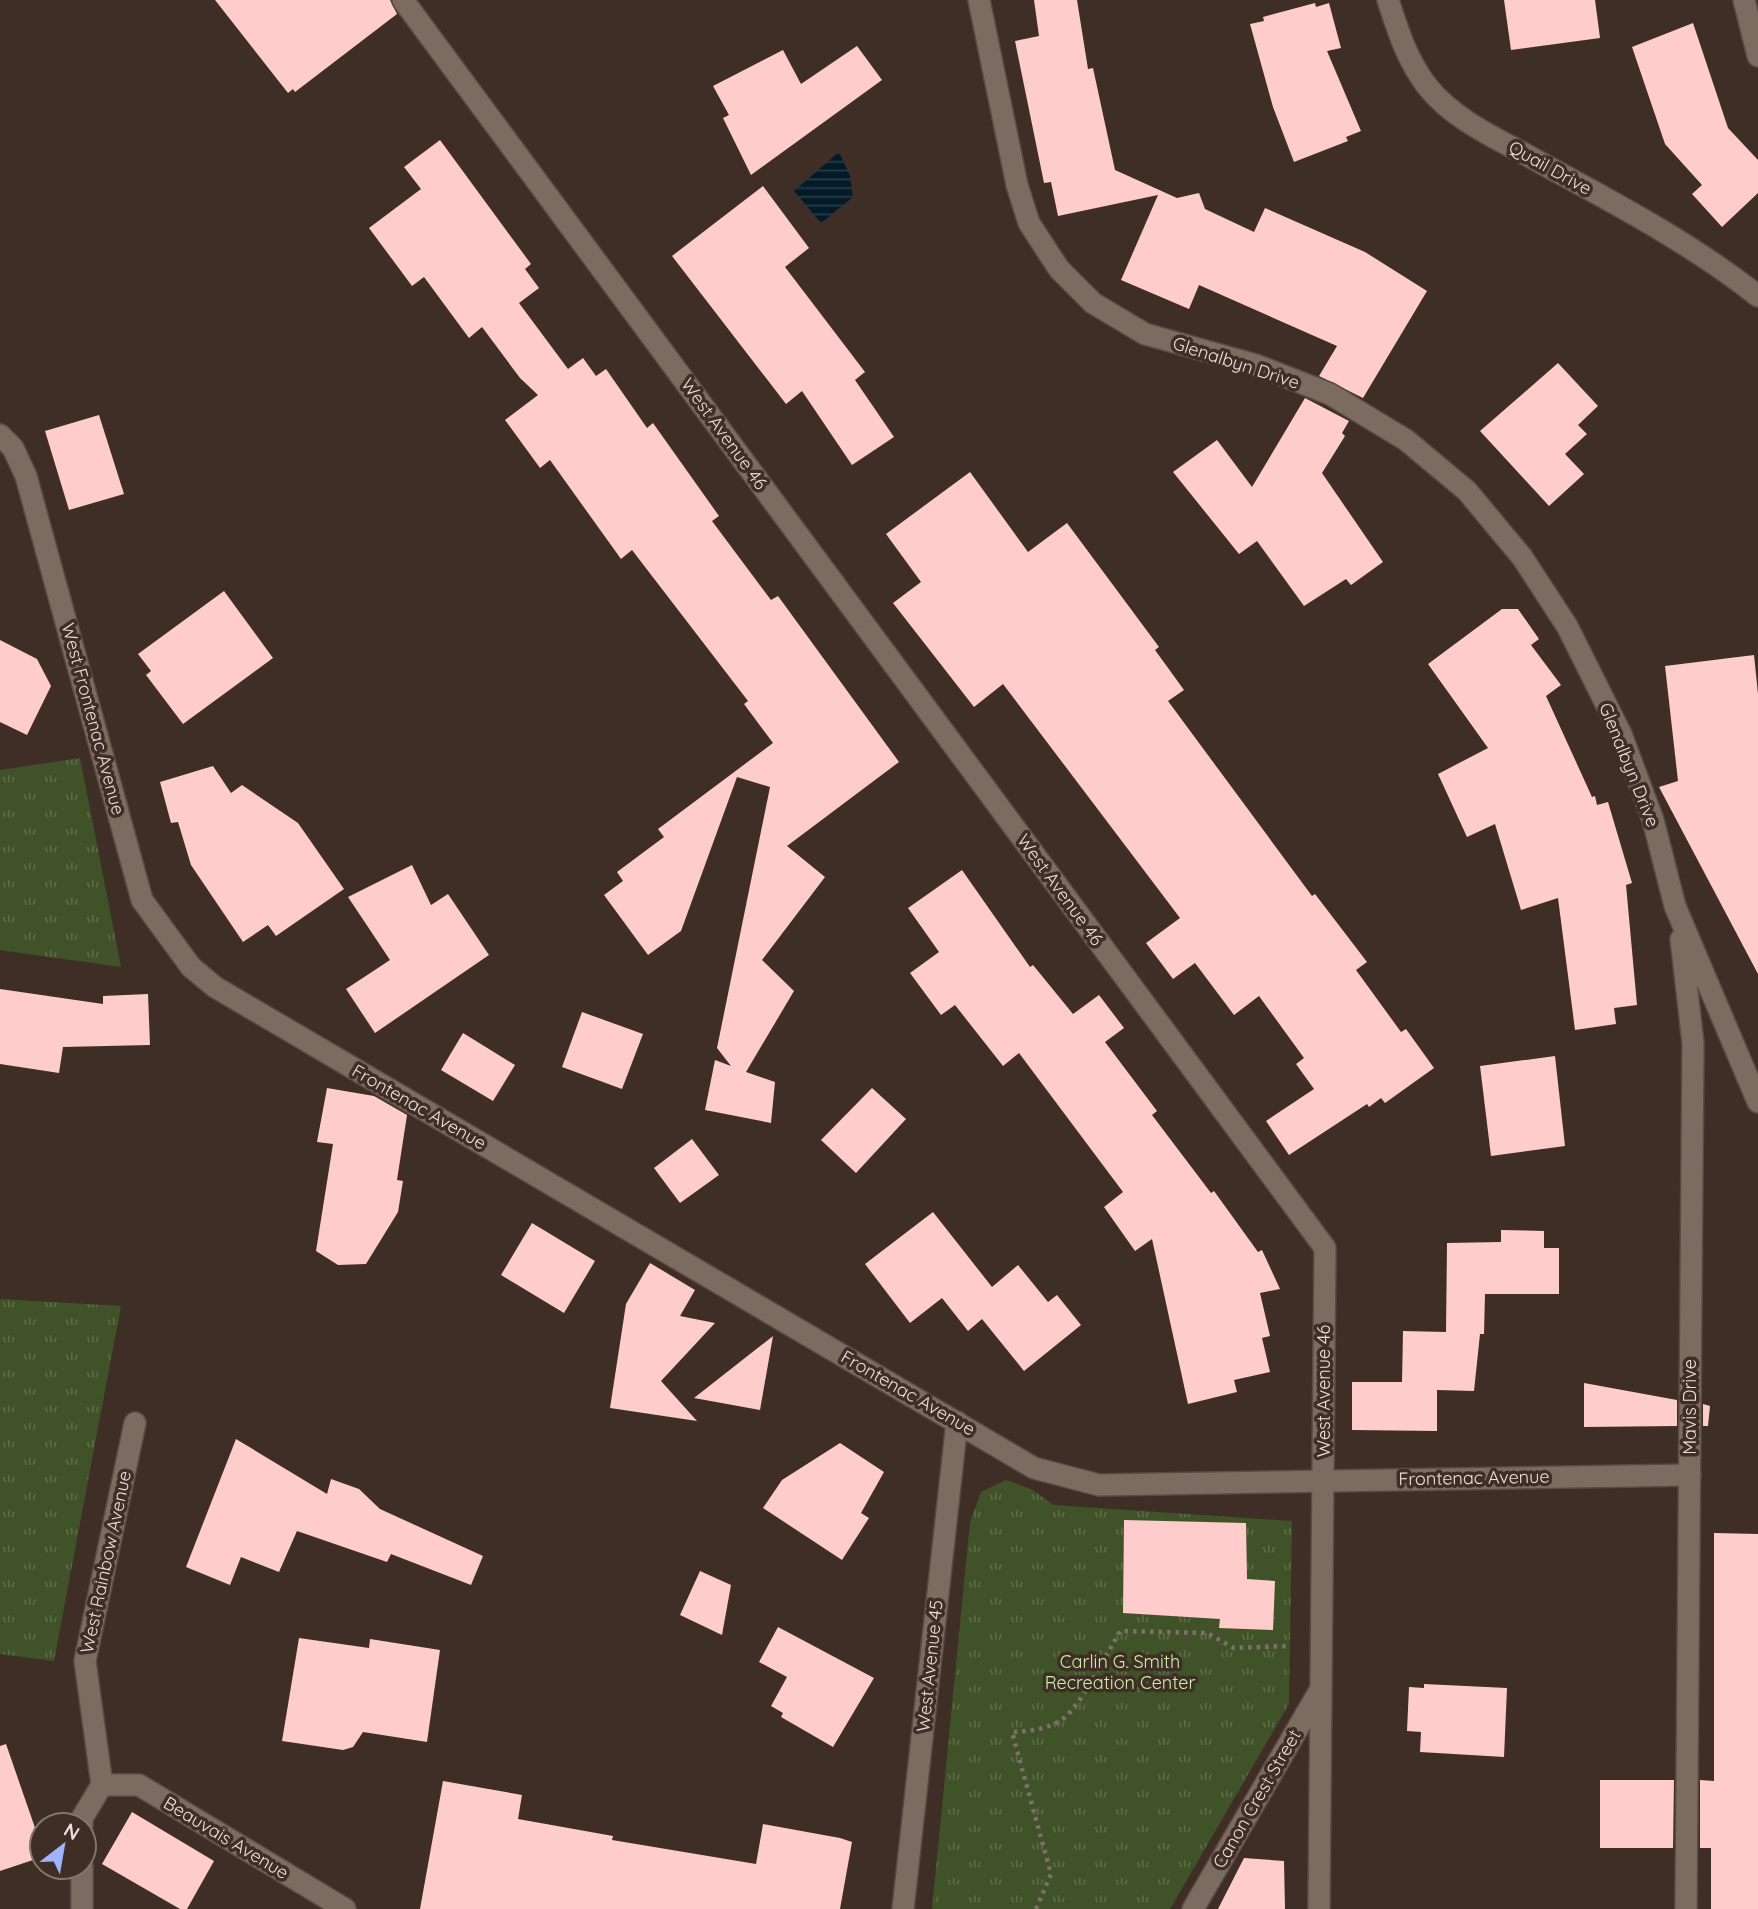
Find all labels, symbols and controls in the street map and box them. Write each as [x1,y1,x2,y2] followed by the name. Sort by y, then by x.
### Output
[1505,135,1596,200] street label: Quail Drive
[1170,331,1302,394] street label: Glenalbyn Drive
[676,373,773,494] street label: West Avenue 46
[57,620,130,817] street label: West Frontenac Avenue
[1594,699,1665,830] street label: Glenalbyn Drive
[1012,829,1109,950] street label: West Avenue 46
[348,1059,490,1154] street label: Frontenac Avenue
[1312,1324,1335,1457] street label: West Avenue 46
[837,1345,979,1440] street label: Frontenac Avenue
[1678,1359,1701,1455] street label: Mavis Drive
[1398,1465,1550,1490] street label: Frontenac Avenue
[75,1469,136,1655] street label: West Rainbow Avenue
[911,1599,948,1733] street label: West Avenue 45
[1045,1650,1195,1694] park label: Carlin G. Smith Recreation Center
[1208,1725,1306,1872] street label: Canon Crest Street
[159,1791,293,1884] street label: Beauvais Avenue
[28,1811,98,1881] north arrow
[60,1818,84,1845] text: N

